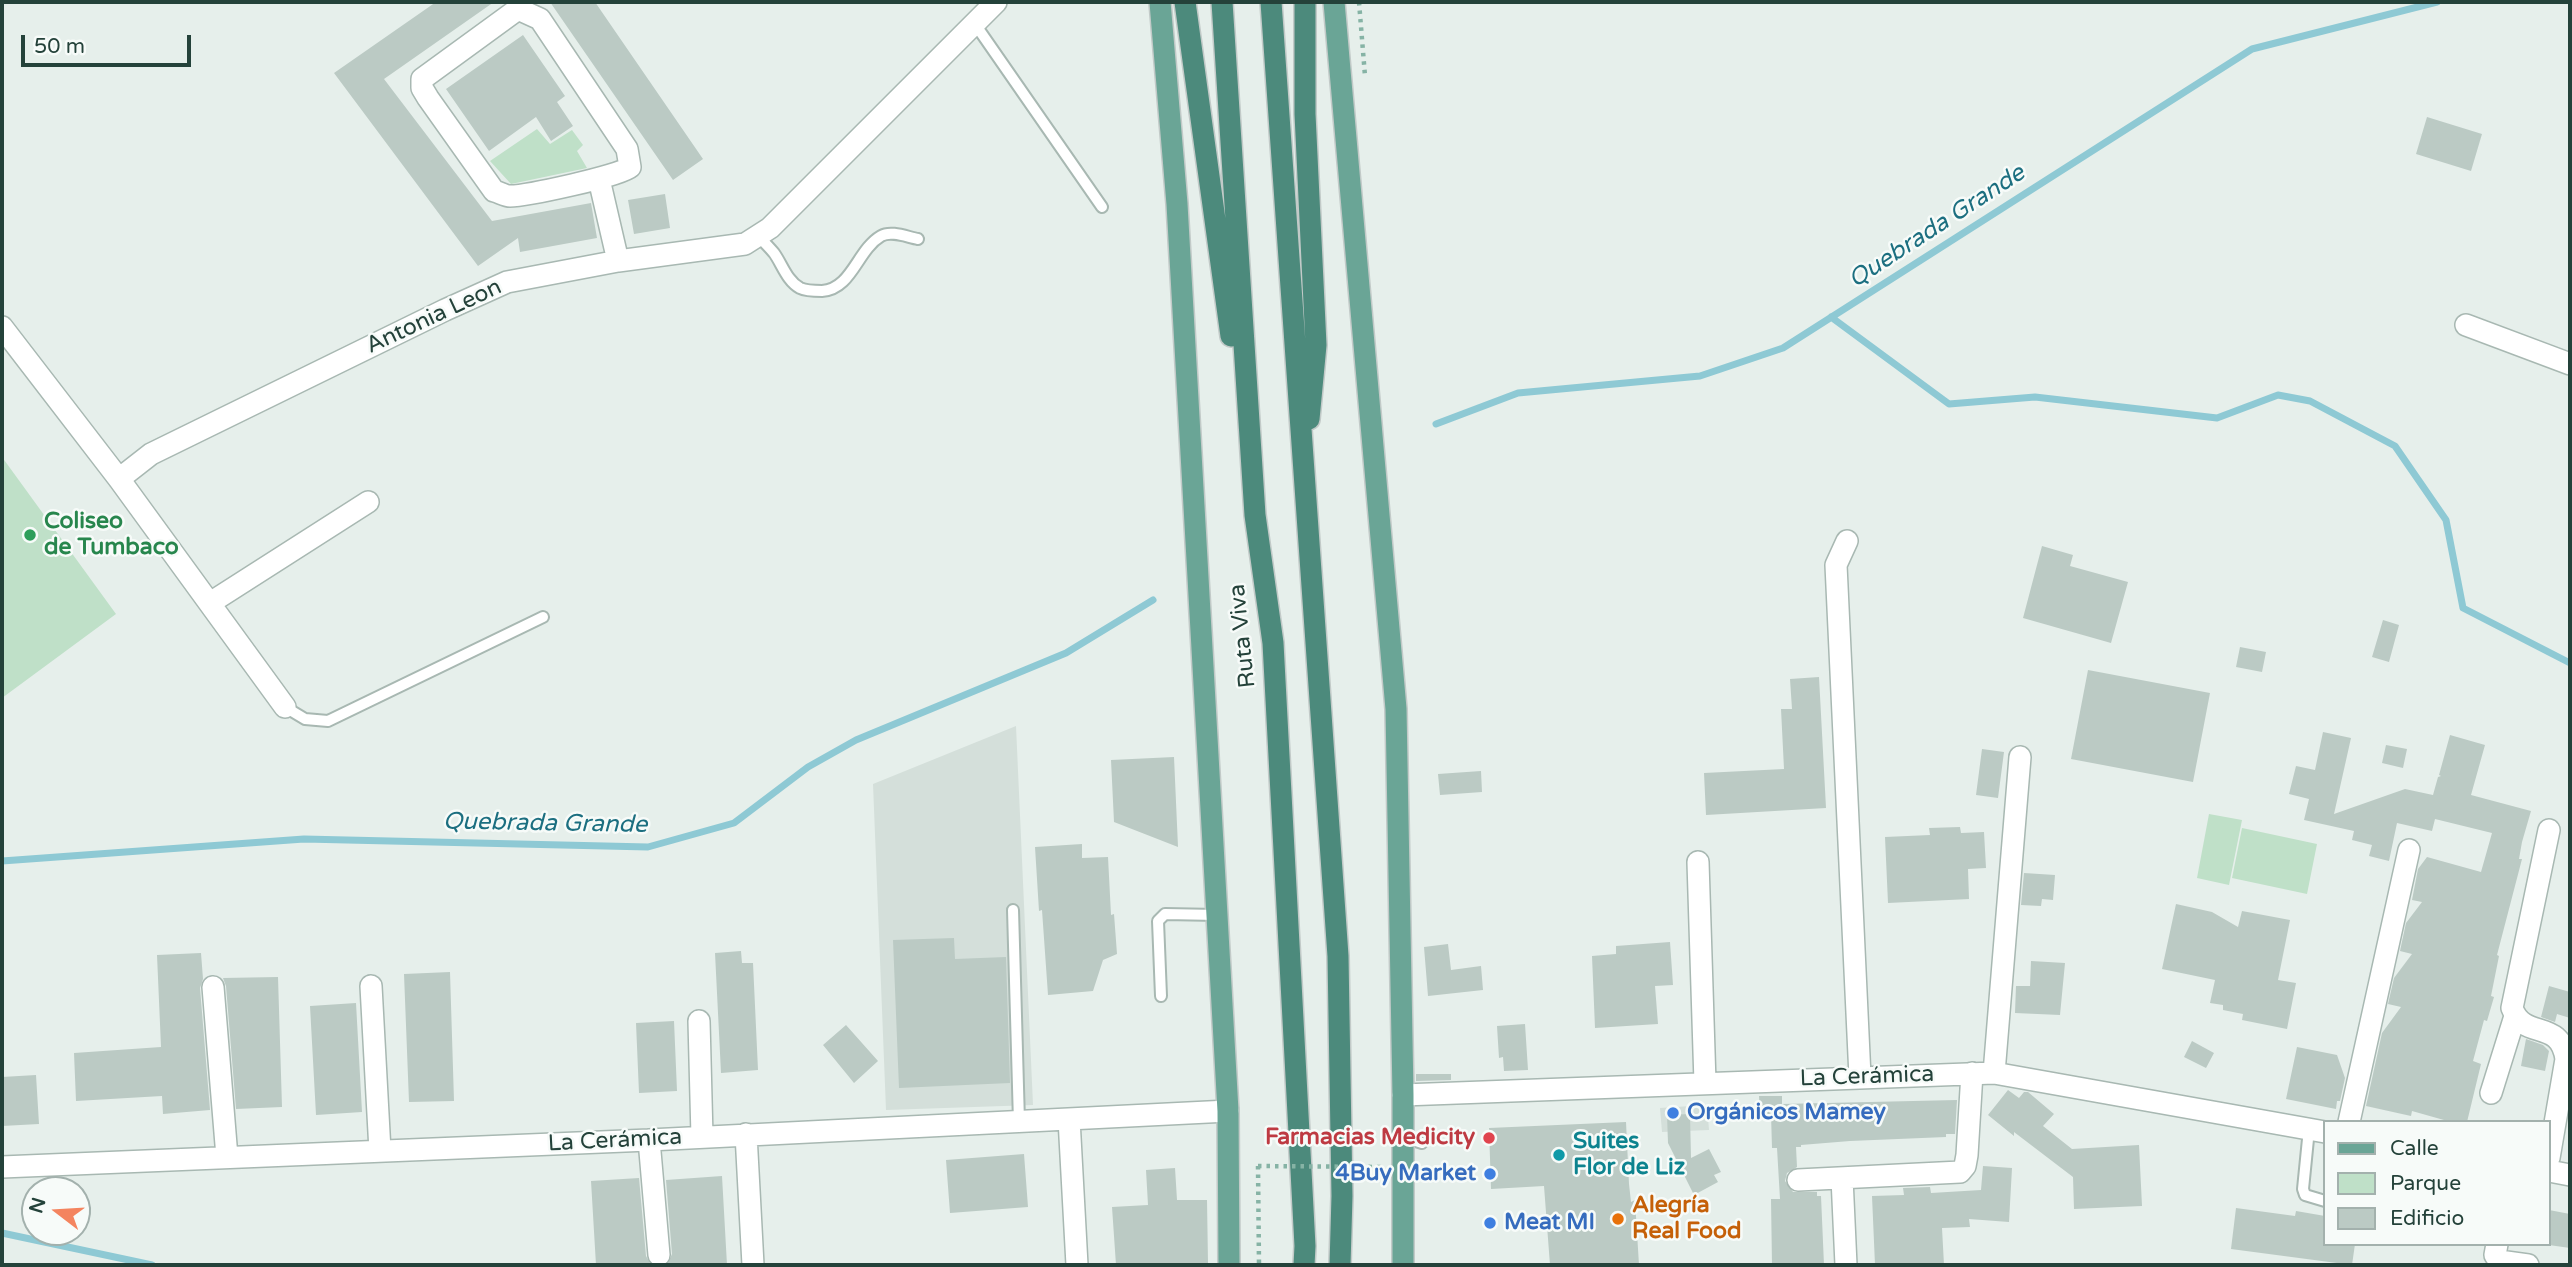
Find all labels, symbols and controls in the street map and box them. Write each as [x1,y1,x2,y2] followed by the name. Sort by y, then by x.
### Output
[24,21,194,65] scale bar
[34,34,85,59] text: 50 m
[1843,159,2031,295] water label: Quebrada Grande
[362,274,506,360] street label: Antonia Leon
[44,508,179,562] place label: Coliseo de Tumbaco
[22,527,38,543] marker: Coliseo de Tumbaco
[1224,583,1262,689] street label: Ruta Viva
[443,808,647,840] water label: Quebrada Grande
[1799,1061,1935,1093] street label: La Cerámica
[1687,1099,1886,1127] place label: Orgánicos Mamey
[1665,1105,1681,1121] marker: Orgánicos Mamey
[2324,1120,2551,1246] legend
[547,1124,683,1158] street label: La Cerámica
[1265,1124,1475,1152] place label: Farmacias Medicity
[1573,1128,1685,1182] place label: Suites Flor de Liz
[1481,1130,1497,1146] marker: Farmacias Medicity
[2390,1136,2439,1161] text: Calle
[1551,1147,1567,1163] marker: Suites Flor de Liz
[1335,1160,1476,1188] place label: 4Buy Market
[1482,1166,1498,1182] marker: 4Buy Market
[2390,1171,2461,1196] text: Parque
[21,1176,91,1246] north arrow
[1632,1192,1742,1246] place label: Alegría Real Food
[25,1195,51,1216] text: N
[2390,1206,2464,1231] text: Edificio
[1504,1209,1595,1237] place label: Meat MI
[1610,1211,1626,1227] marker: Alegría Real Food
[1482,1215,1498,1231] marker: Meat MI

